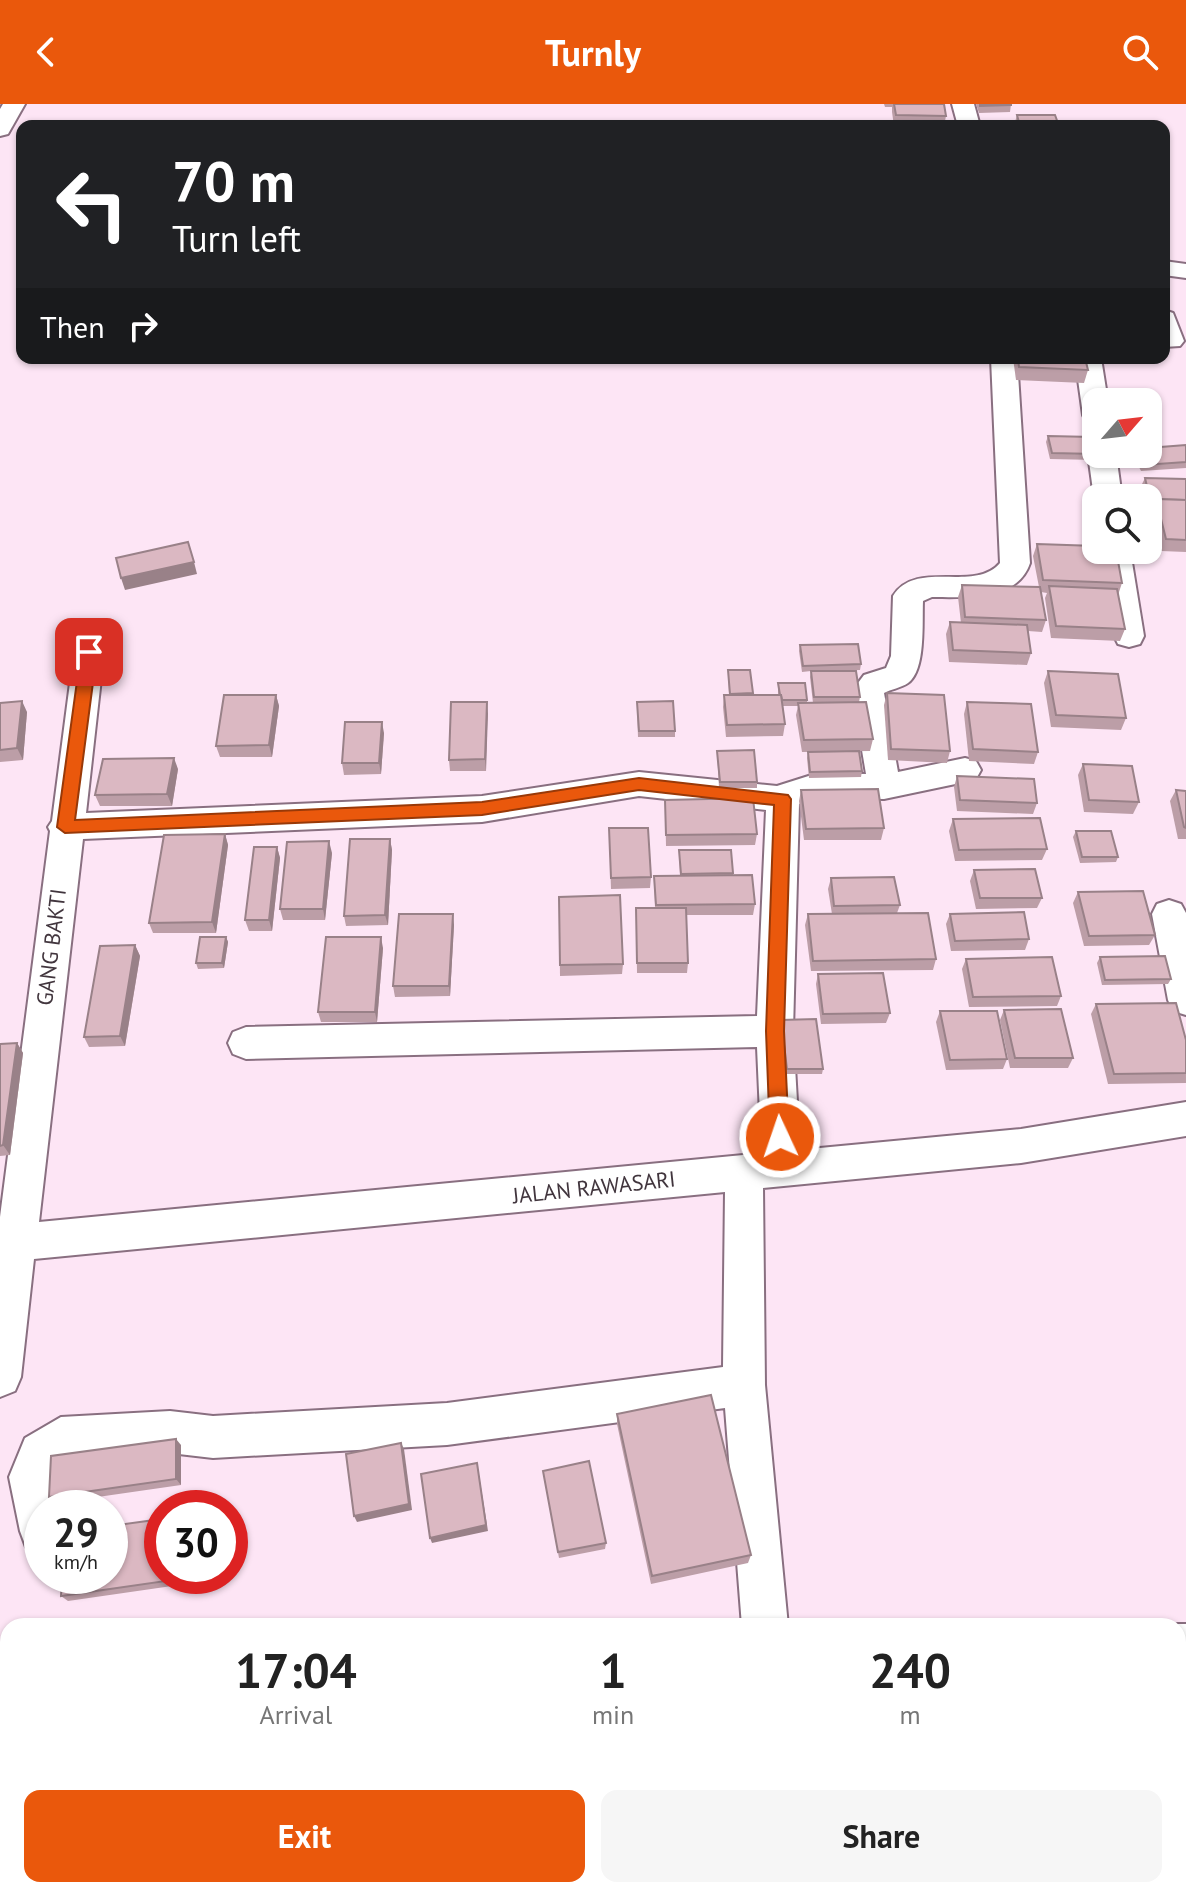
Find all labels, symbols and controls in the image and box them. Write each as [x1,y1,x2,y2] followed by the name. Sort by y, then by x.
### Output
[545,29,641,76] text: Turnly
[24,30,68,74] icon: back
[1118,30,1162,74] icon: search
[172,145,295,217] text: 70 m
[40,152,144,256] icon: left
[172,215,301,262] text: Turn left
[121,304,165,348] icon: right
[40,307,105,346] text: Then
[1082,388,1162,468] north arrow
[1082,388,1162,564] map controls
[1082,484,1162,564] button: search
[55,618,123,686] pin
[67,630,111,674] icon: arrive
[30,887,72,1007] street label: GANG BAKTI
[738,1095,822,1179] position arrow
[510,1165,677,1210] street label: JALAN RAWASARI
[144,1490,248,1594] speed limit sign: 30
[53,1506,99,1558] text: 29
[54,1549,98,1575] text: km/h
[235,1639,357,1701] text: 17:04
[599,1639,627,1701] text: 1
[869,1639,951,1701] text: 240
[260,1698,332,1731] text: Arrival
[592,1698,634,1731] text: min
[900,1698,921,1731] text: m
[24,1790,585,1882] button: Exit
[601,1790,1162,1882] button: Share

